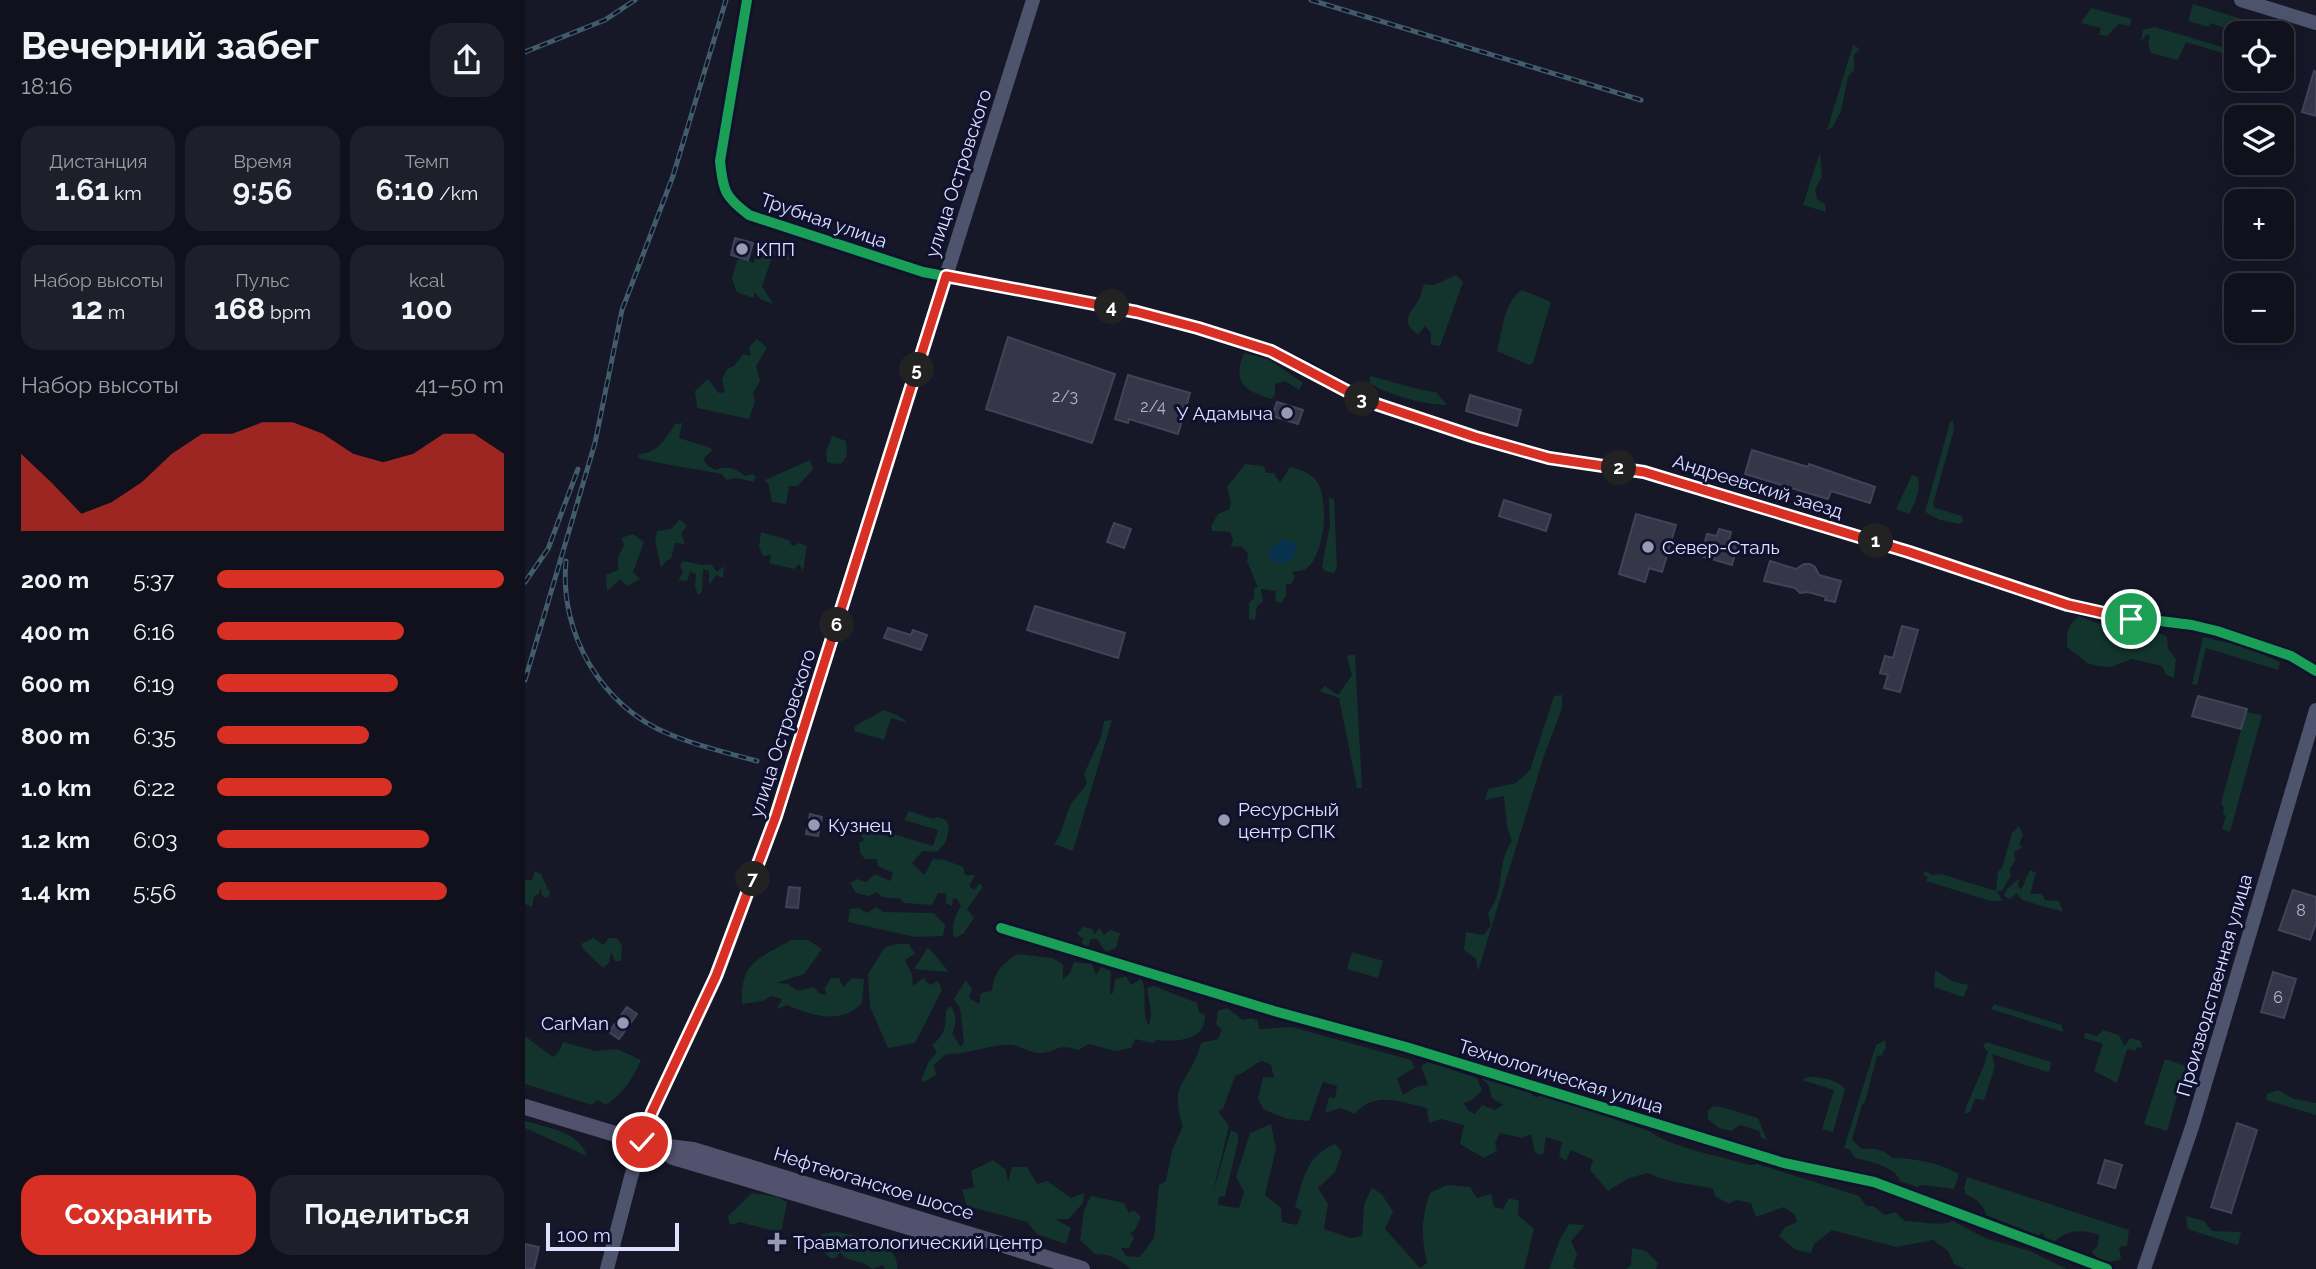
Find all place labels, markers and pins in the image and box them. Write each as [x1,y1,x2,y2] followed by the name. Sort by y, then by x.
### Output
[756,238,795,260] place label: КПП
[734,241,750,257] marker: КПП
[1095,290,1129,324] pin: 4
[899,352,935,388] pin: 5
[1345,382,1379,416] pin: 3
[1176,402,1273,424] place label: У Адамыча
[1279,405,1295,421] marker: У Адамыча
[1601,450,1637,486] pin: 2
[1859,524,1893,558] pin: 1
[1662,536,1780,558] place label: Север-Сталь
[1640,539,1656,555] marker: Север-Сталь
[2101,589,2161,649] pin
[819,608,855,642] pin: 6
[1238,798,1339,842] place label: Ресурсный центр СПК
[1216,812,1232,828] marker: Ресурсный центр СПК
[828,814,892,836] place label: Кузнец
[806,817,822,833] marker: Кузнец
[735,862,771,896] pin: 7
[541,1012,609,1034] place label: CarMan
[615,1015,631,1031] marker: CarMan
[612,1112,672,1172] pin
[793,1231,1043,1253] place label: Травматологический центр
[767,1232,787,1252] marker: Травматологический центр

